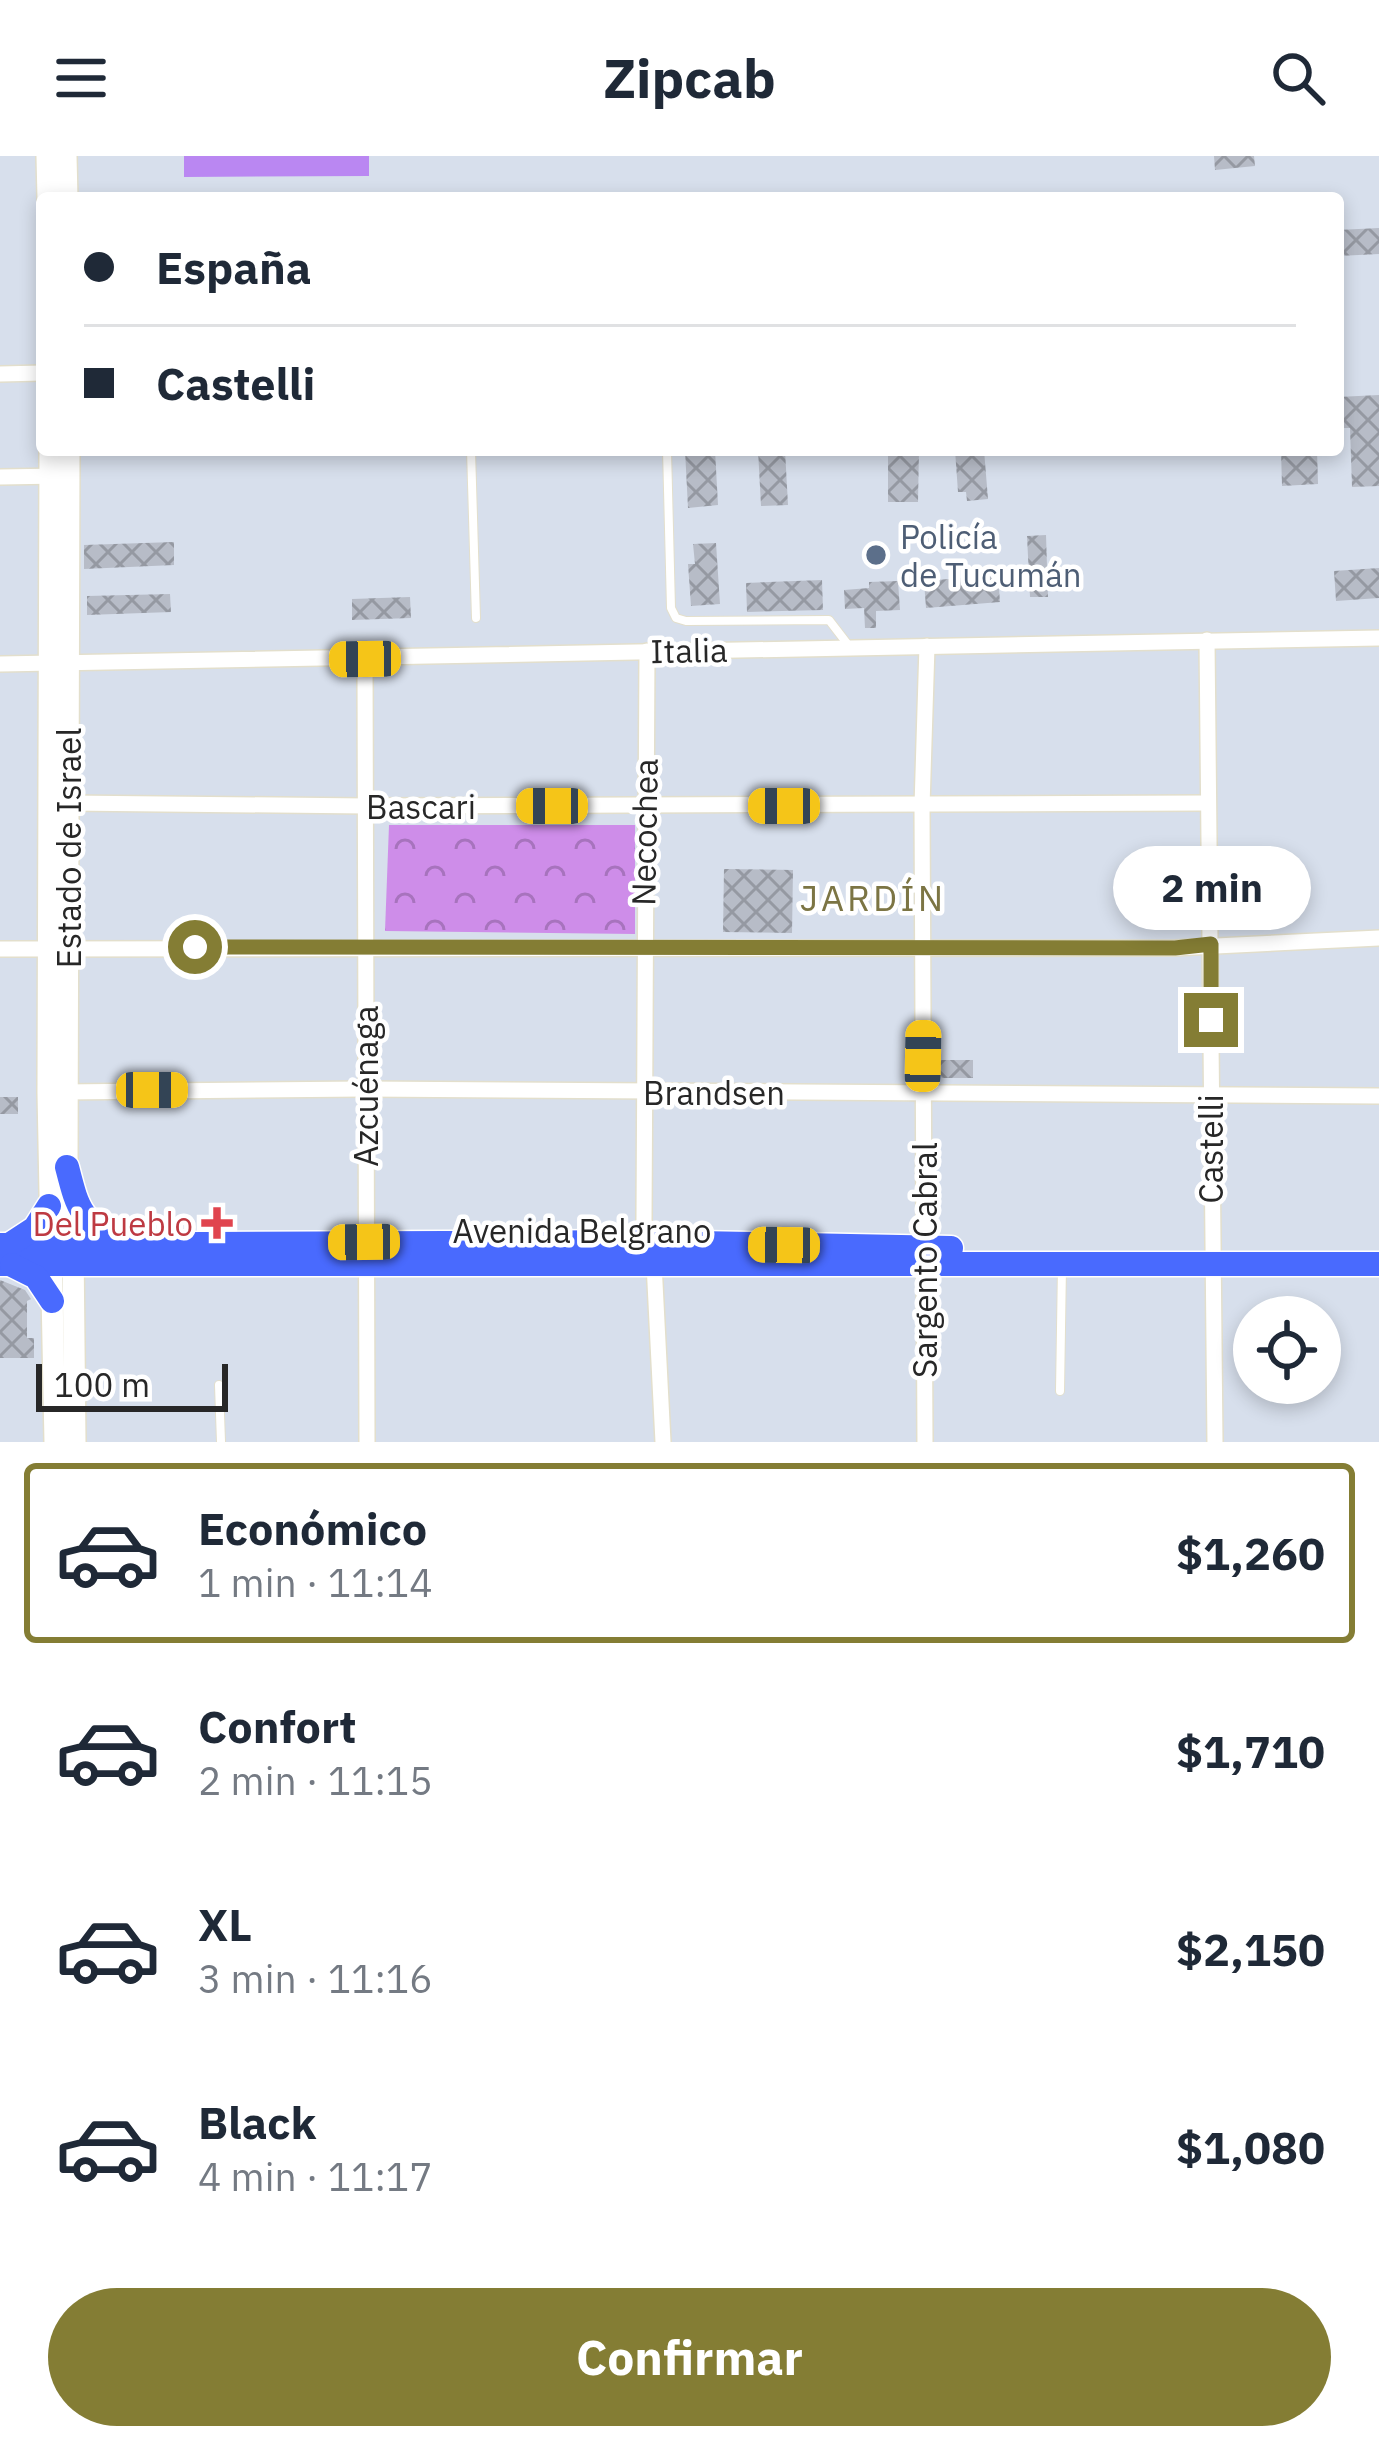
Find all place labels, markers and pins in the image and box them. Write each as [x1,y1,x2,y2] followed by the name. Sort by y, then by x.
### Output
[900,515,1082,596] place label: Policía de Tucumán
[863,542,889,568] marker: Policía de Tucumán
[33,1202,193,1245] place label: Del Pueblo
[204,1210,230,1236] marker: Del Pueblo

